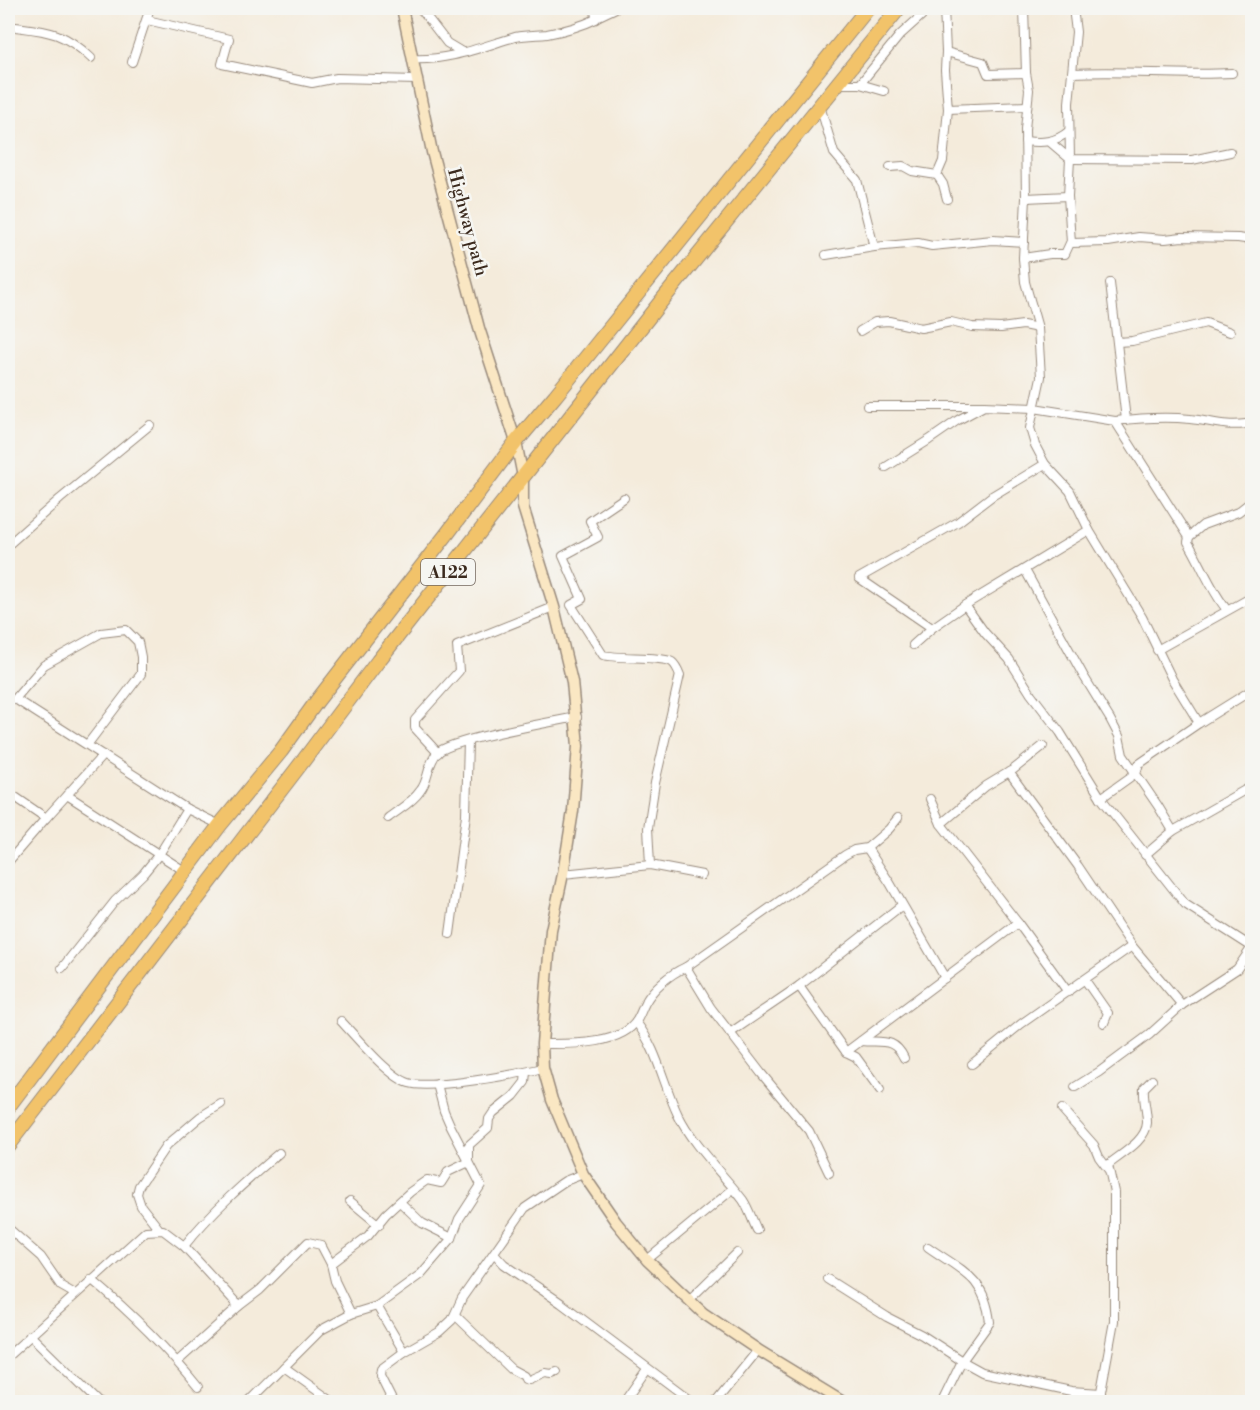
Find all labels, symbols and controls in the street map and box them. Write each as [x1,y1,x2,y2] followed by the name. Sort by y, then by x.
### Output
[442,166,493,279] street label: Highway path
[421,559,475,585] road number: A122

